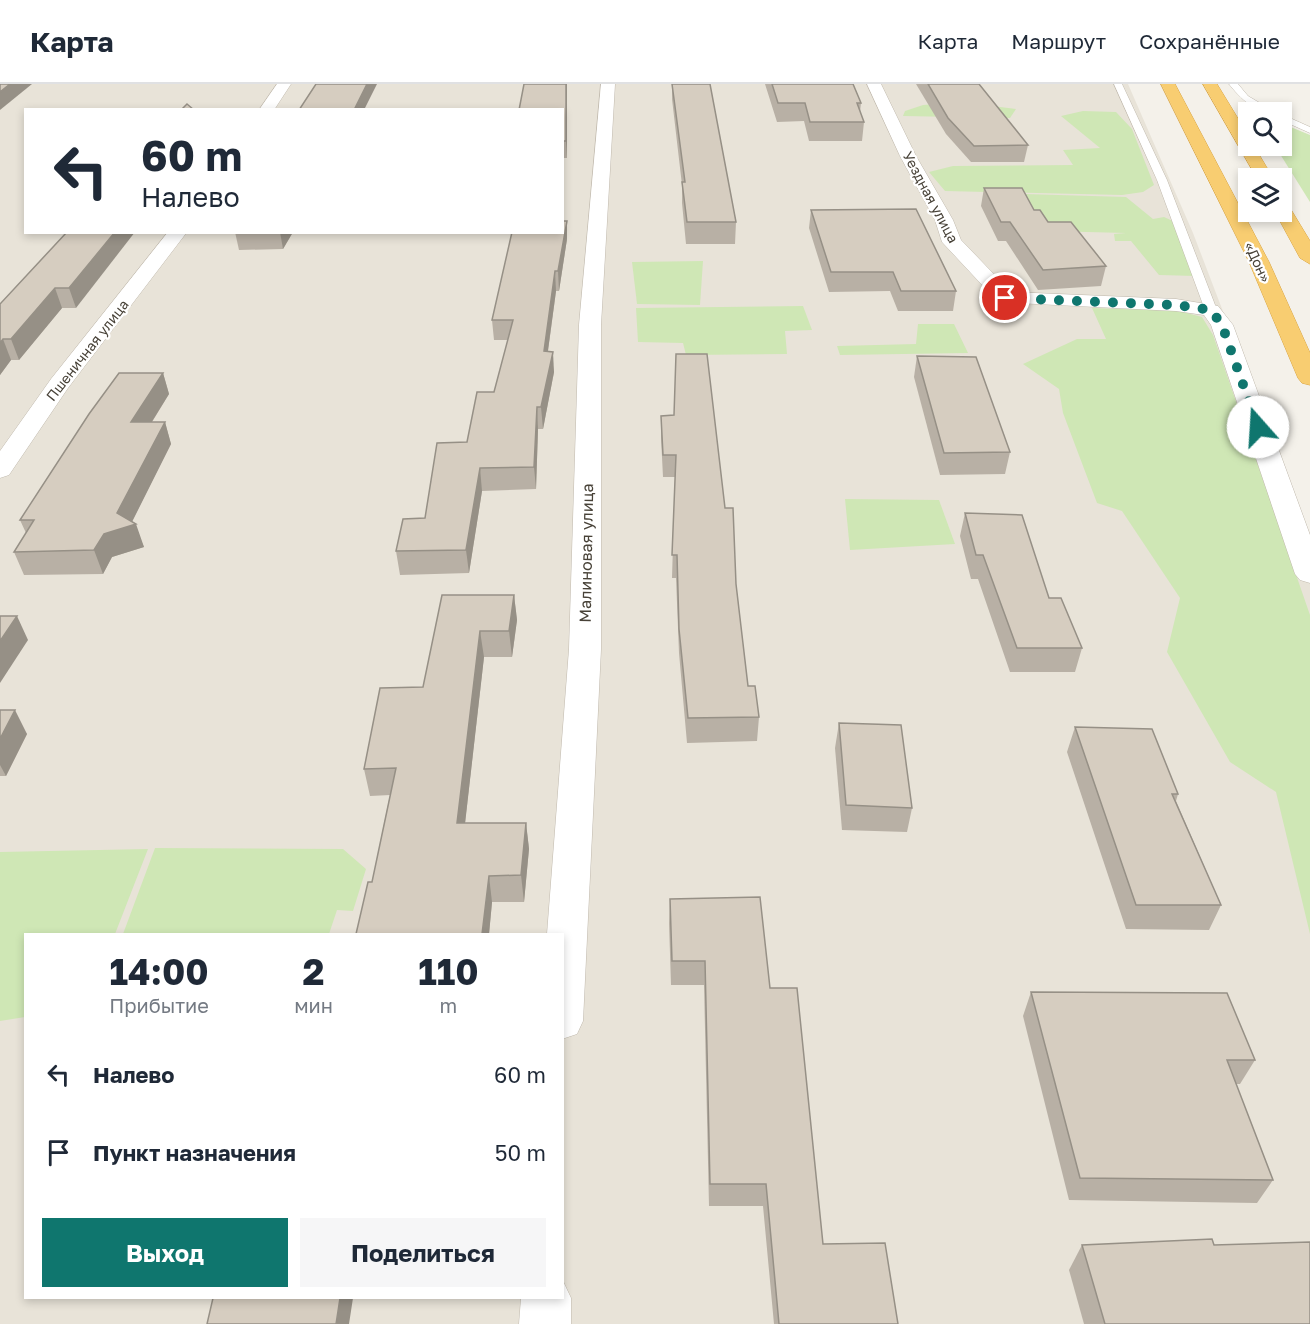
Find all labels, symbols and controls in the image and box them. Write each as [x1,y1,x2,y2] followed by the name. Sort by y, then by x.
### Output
[30,25,114,58] text: Карта
[917,28,978,54] text: Карта
[1011,28,1106,54] text: Маршрут
[1139,28,1280,54] text: Сохранённые
[1238,102,1292,222] map controls
[1238,102,1292,156] button: search
[141,130,242,180] text: 60 m
[42,132,120,210] icon: left
[900,148,962,246] street label: Уездная улица
[1238,168,1292,222] button: layers
[141,181,240,213] text: Налево
[1241,239,1275,285] street label: «Дон»
[979,272,1030,323] pin
[988,281,1021,314] icon: arrive
[42,296,132,404] street label: Пшеничная улица
[1226,395,1290,459] position arrow
[575,483,597,623] street label: Малиновая улица
[109,950,209,993] text: 14:00
[303,950,325,993] text: 2
[418,950,479,993] text: 110
[109,993,209,1017] text: Прибытие
[294,993,333,1017] text: мин
[440,993,457,1017] text: m
[42,1058,75,1091] icon: left
[93,1061,175,1088] text: Налево
[494,1061,546,1088] text: 60 m
[42,1136,75,1169] icon: arrive
[93,1139,296,1166] text: Пункт назначения
[495,1139,546,1166] text: 50 m
[42,1218,288,1287] button: Выход
[300,1218,546,1287] button: Поделиться

